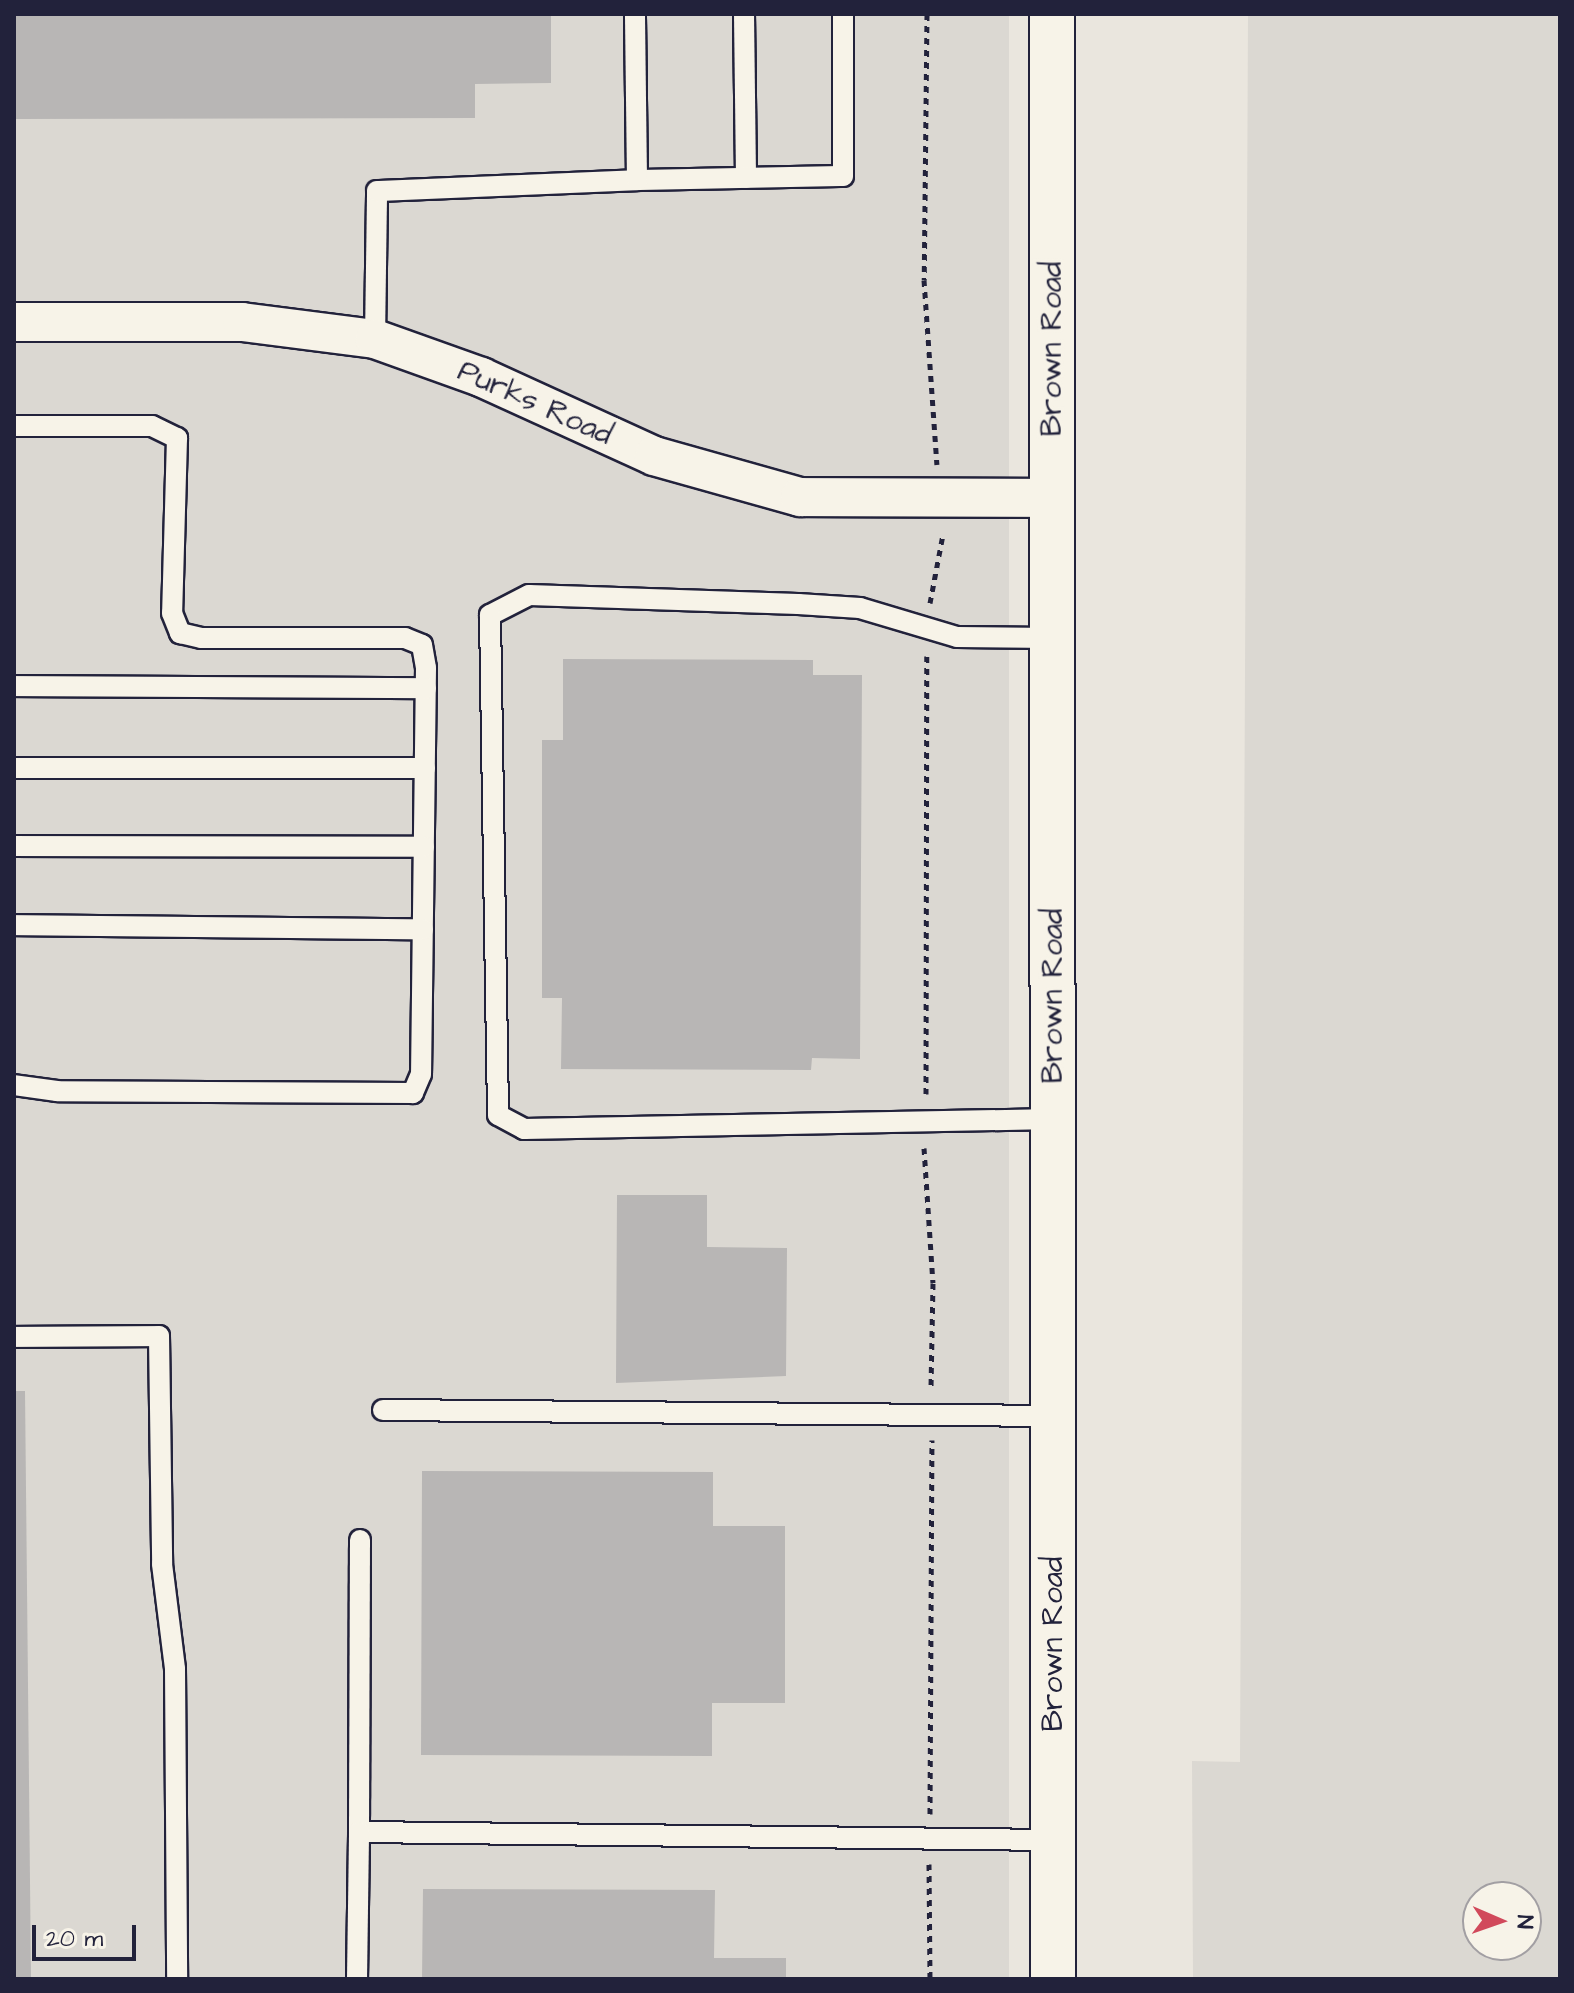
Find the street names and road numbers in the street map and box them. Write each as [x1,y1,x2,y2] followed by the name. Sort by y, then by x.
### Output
[1034,262,1070,436] street label: Brown Road
[452,353,618,453] street label: Purks Road
[1035,909,1071,1083] street label: Brown Road
[1035,1557,1071,1731] street label: Brown Road

